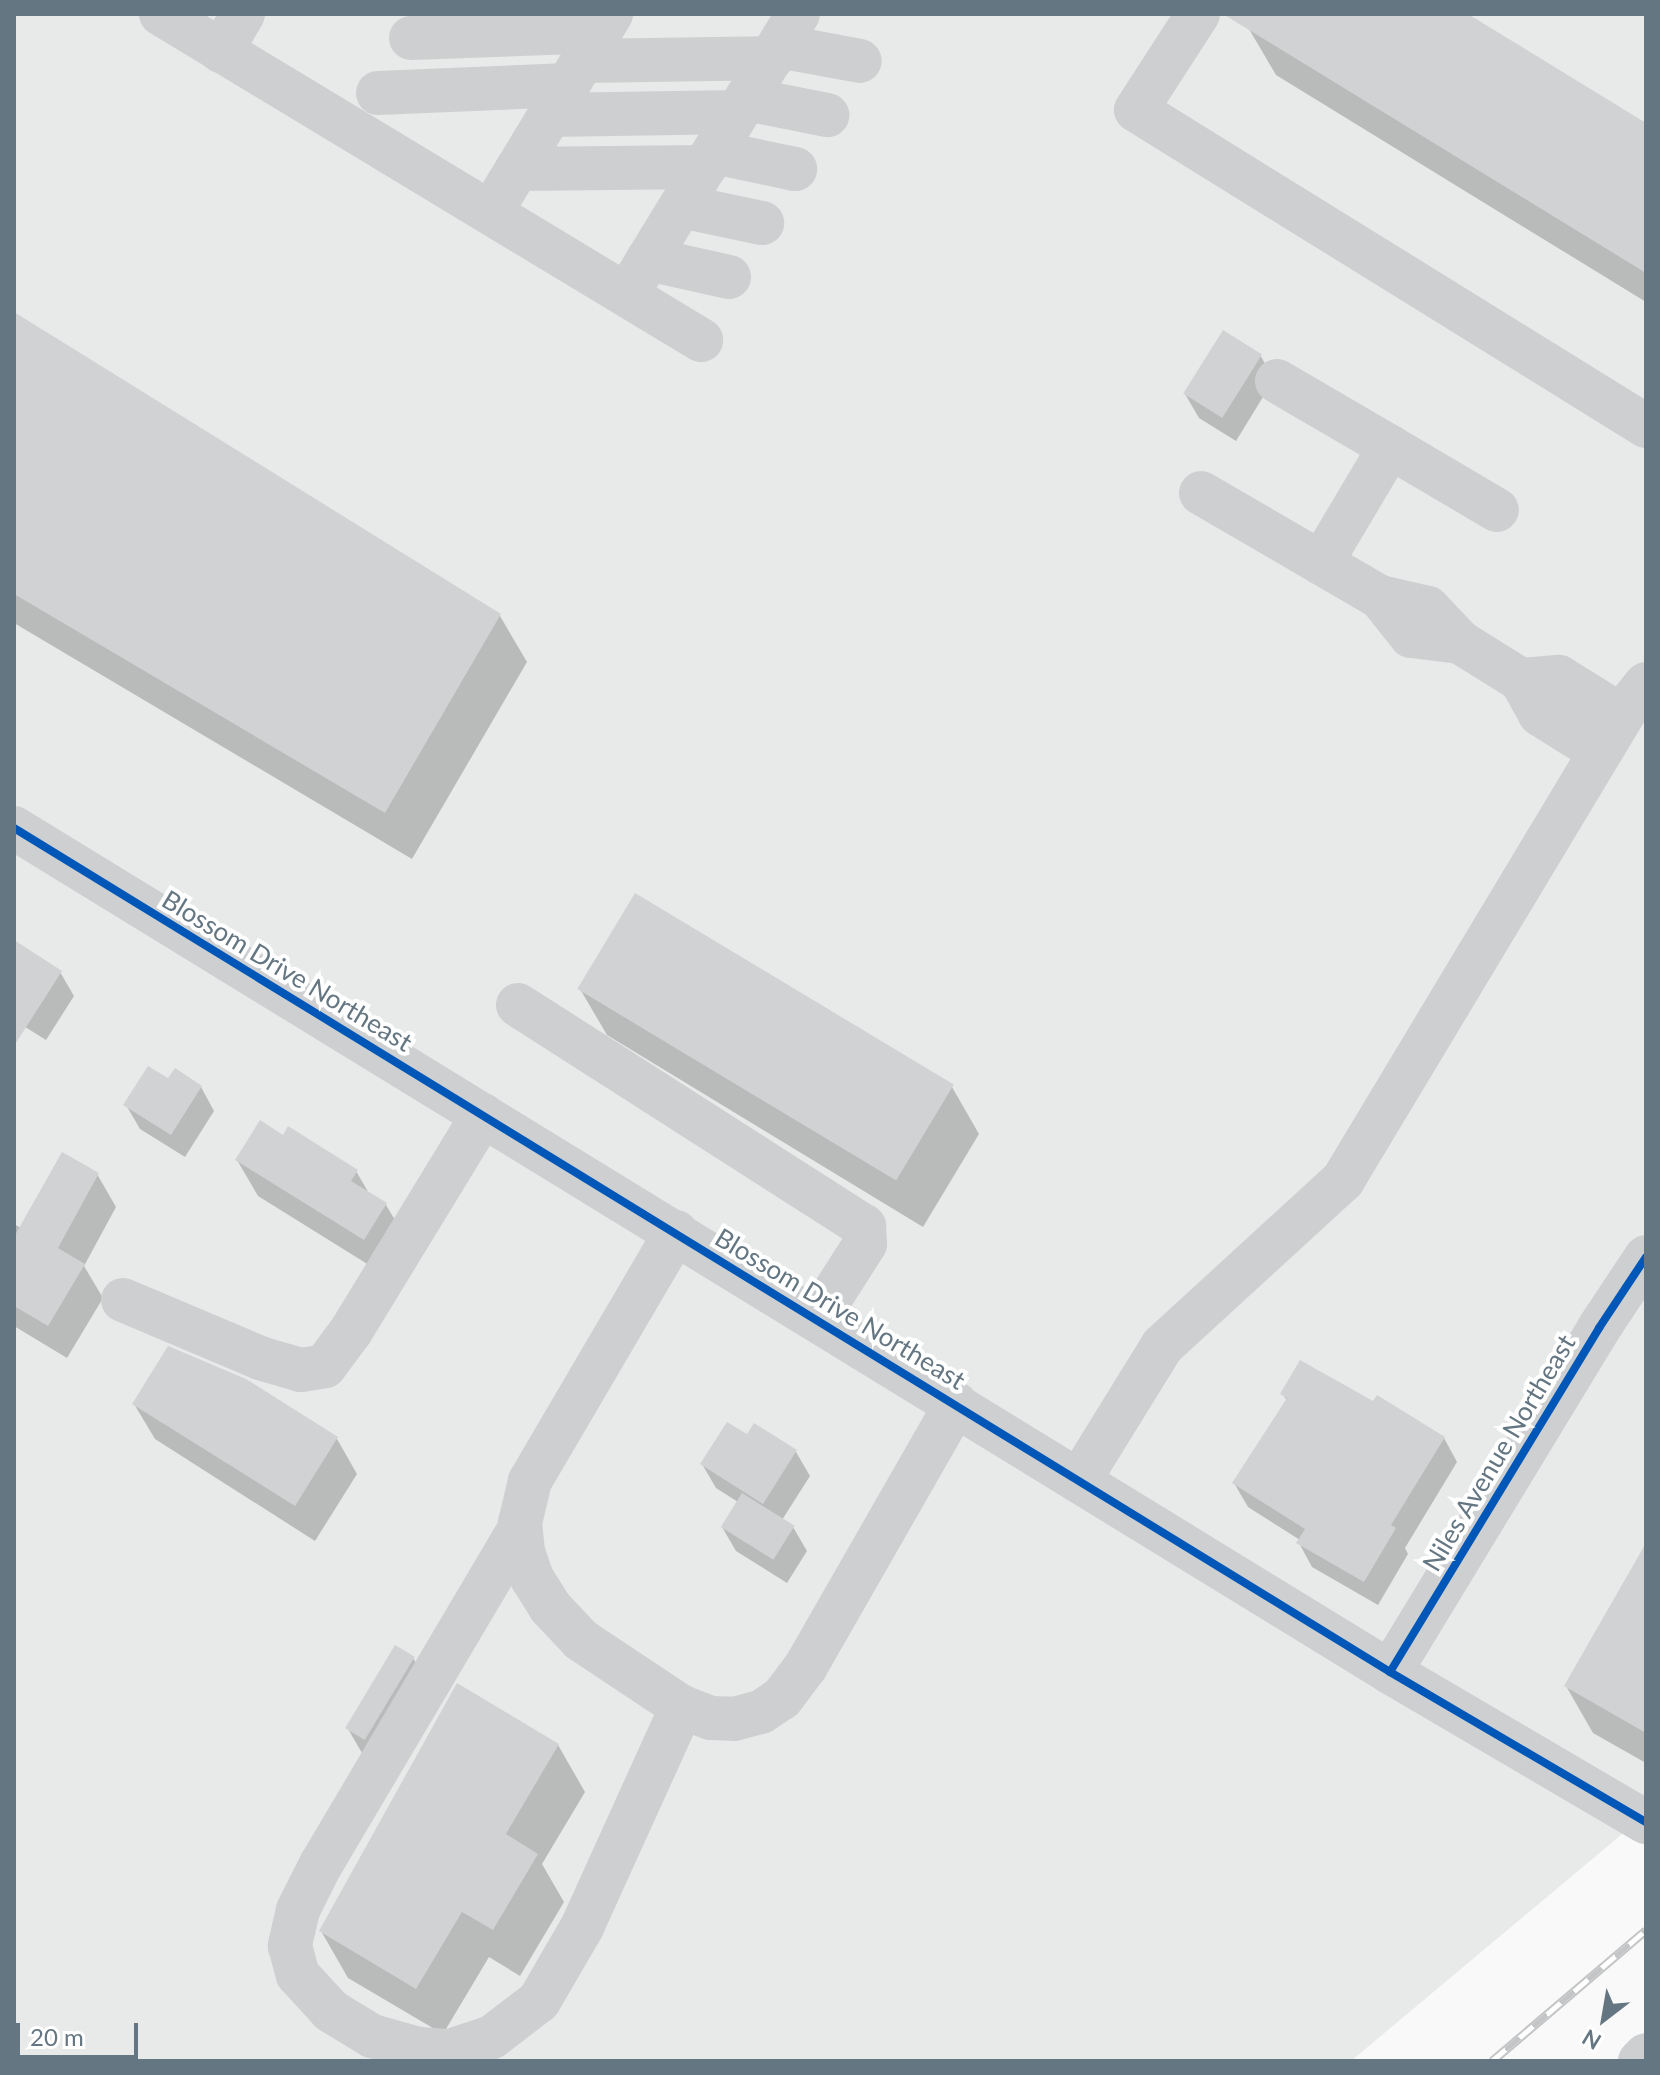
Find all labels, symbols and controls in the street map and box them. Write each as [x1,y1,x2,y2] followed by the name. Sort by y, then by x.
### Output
[156,884,418,1058] street label: Blossom Drive Northeast
[709,1222,971,1396] street label: Blossom Drive Northeast
[1416,1329,1582,1577] street label: Niles Avenue Northeast
[1564,1979,1644,2059] north arrow
[20,2007,142,2057] scale bar
[30,2022,84,2051] text: 20 m
[1577,2024,1606,2056] text: N

